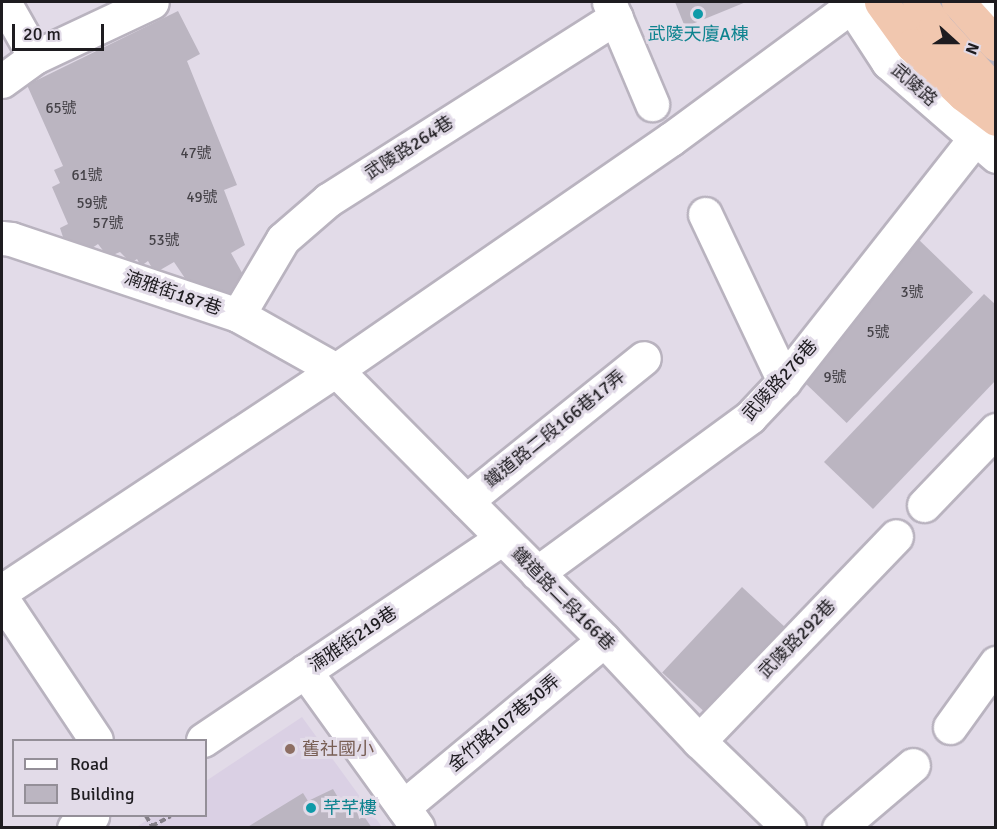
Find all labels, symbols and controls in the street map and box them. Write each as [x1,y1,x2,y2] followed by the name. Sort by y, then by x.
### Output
[691,7,705,21] marker: 武陵天廈A棟
[15,12,106,50] scale bar
[925,12,985,72] north arrow
[23,23,61,45] text: 20 m
[647,23,749,45] place label: 武陵天廈A棟
[960,40,983,57] text: N
[887,59,941,111] street label: 武陵路
[45,100,77,118] house number: 65號
[361,111,457,185] street label: 武陵路264巷
[180,145,212,163] house number: 47號
[71,167,103,185] house number: 61號
[186,189,218,207] house number: 49號
[76,195,108,213] house number: 59號
[92,215,124,233] house number: 57號
[148,232,180,250] house number: 53號
[122,266,224,320] street label: 湳雅街187巷
[900,284,924,302] house number: 3號
[866,324,890,342] house number: 5號
[738,335,822,425] street label: 武陵路276巷
[480,366,630,492] street label: 鐵道路二段166巷17弄
[823,369,847,387] house number: 9號
[507,543,619,655] street label: 鐵道路二段166巷
[754,595,840,683] street label: 武陵路292巷
[305,602,401,676] street label: 湳雅街219巷
[444,670,564,776] street label: 金竹路107巷30弄
[302,738,374,760] place label: 舊社國小
[12,739,207,817] legend
[283,742,297,756] marker: 舊社國小
[70,753,109,775] text: Road
[70,783,134,805] text: Building
[323,797,377,819] place label: 芊芊樓
[304,801,318,815] marker: 芊芊樓

